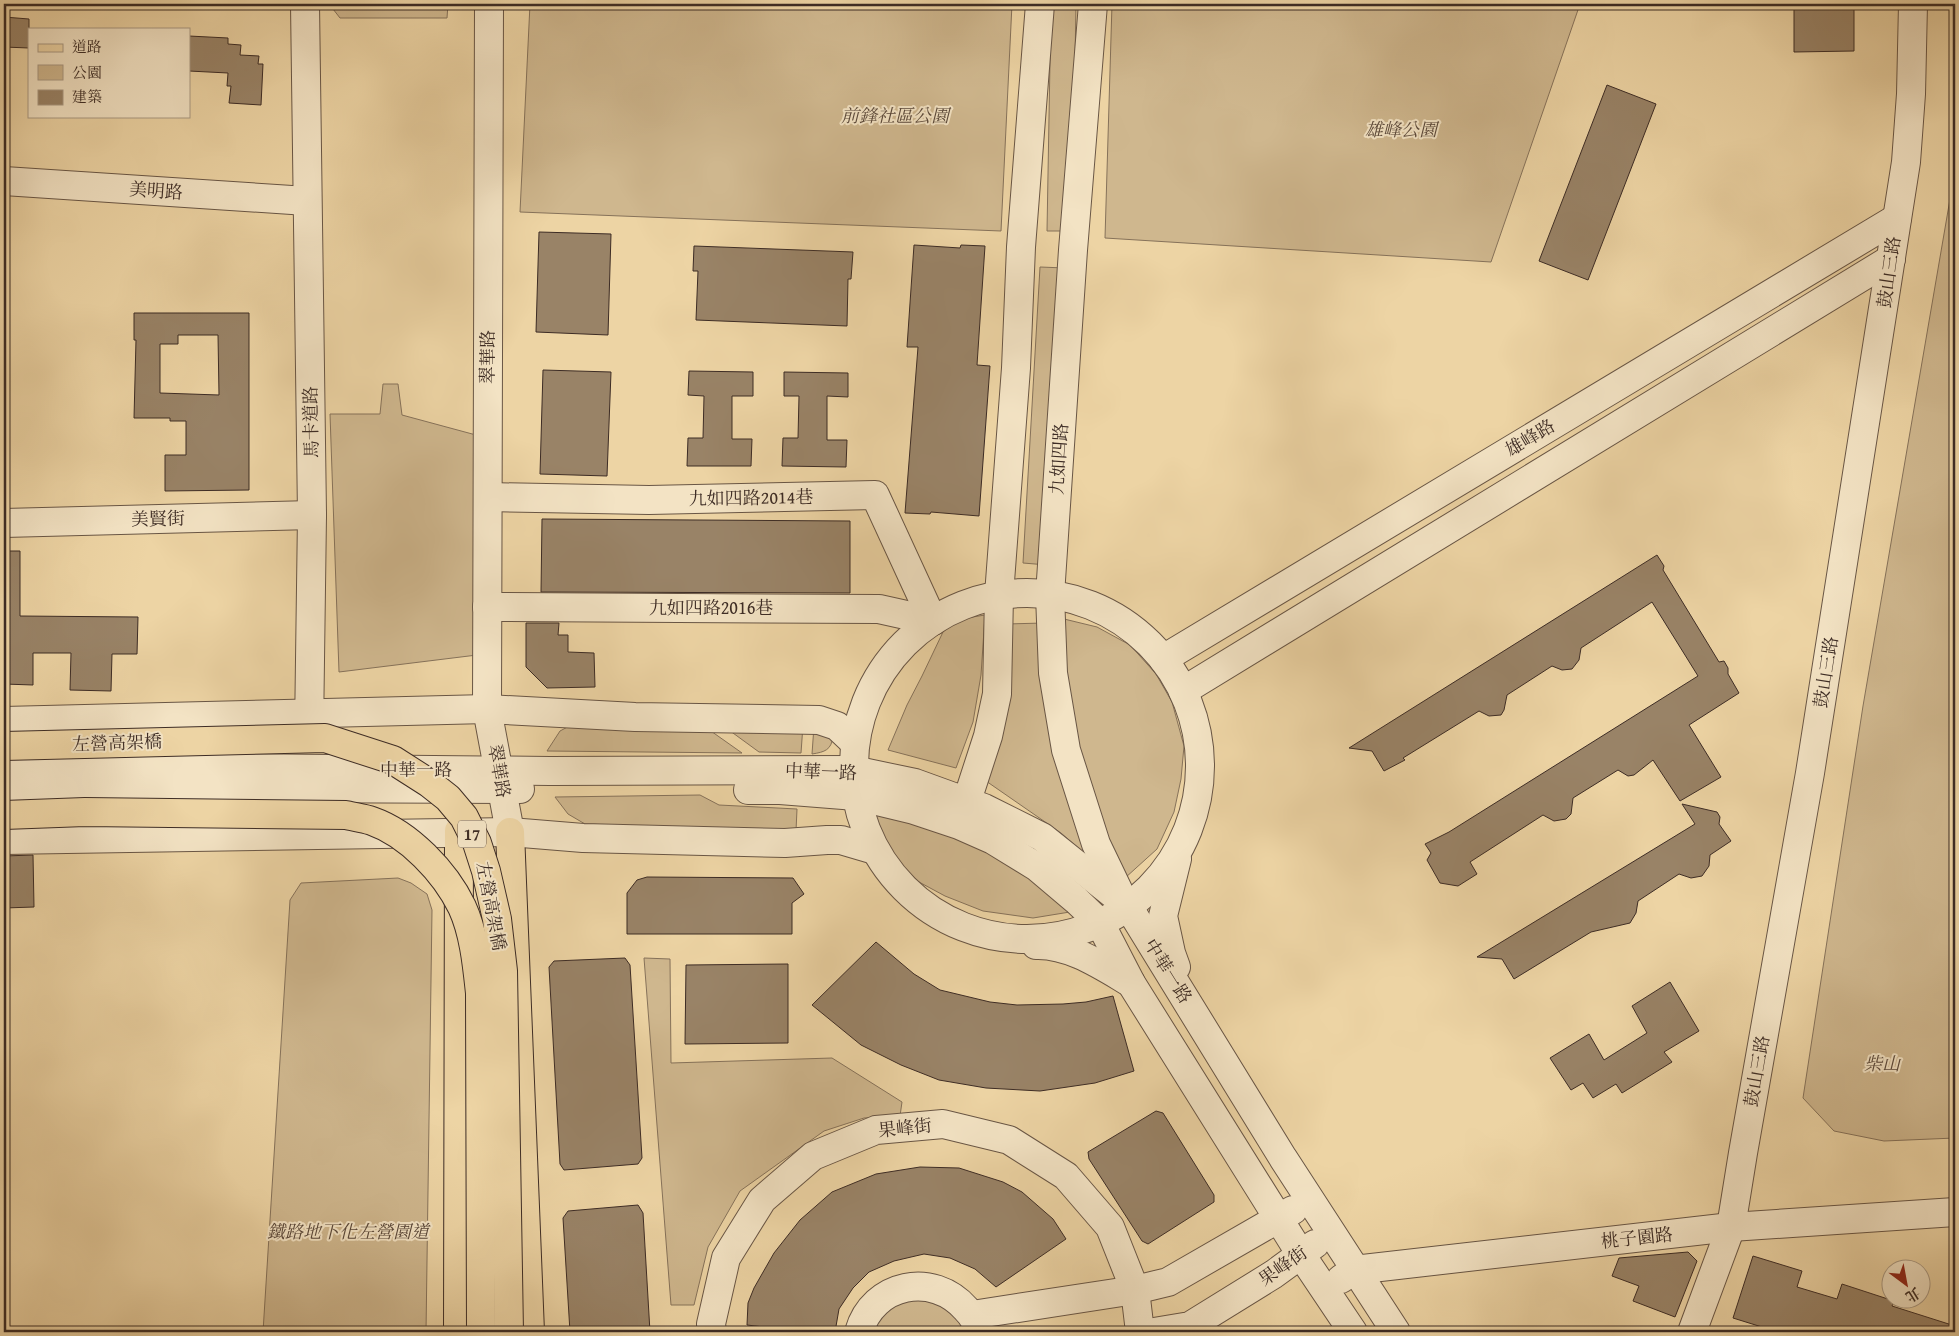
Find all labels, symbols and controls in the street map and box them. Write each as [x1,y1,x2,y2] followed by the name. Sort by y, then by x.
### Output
[28,28,190,118] legend
[72,36,102,57] text: 道路
[72,62,102,83] text: 公園
[72,86,102,107] text: 建築
[841,102,952,129] park label: 前鋒社區公園
[1365,116,1440,143] park label: 雄峰公園
[128,175,184,206] street label: 美明路
[1870,234,1907,309] street label: 鼓山三路
[474,330,501,384] street label: 翠華路
[296,386,325,458] street label: 馬卡道路
[1500,412,1560,463] street label: 雄峰路
[1043,422,1074,496] street label: 九如四路
[688,483,814,512] street label: 九如四路2014巷
[131,505,185,532] street label: 美賢街
[649,594,773,621] street label: 九如四路2016巷
[1807,634,1844,710] street label: 鼓山三路
[72,727,162,758] street label: 左營高架橋
[482,742,517,800] street label: 翠華路
[380,756,452,783] street label: 中華一路
[785,757,857,786] street label: 中華一路
[458,821,486,848] road number: 17
[470,859,513,953] street label: 左營高架橋
[1138,933,1199,1008] street label: 中華一路
[1737,1033,1776,1109] street label: 鼓山三路
[1864,1050,1902,1077] park label: 柴山
[877,1111,933,1144] street label: 果峰街
[267,1218,431,1245] park label: 鐵路地下化左營園道
[1600,1220,1674,1255] street label: 桃子園路
[1253,1239,1313,1292] street label: 果峰街
[1882,1258,1932,1308] north arrow
[1902,1283,1924,1307] text: 北

